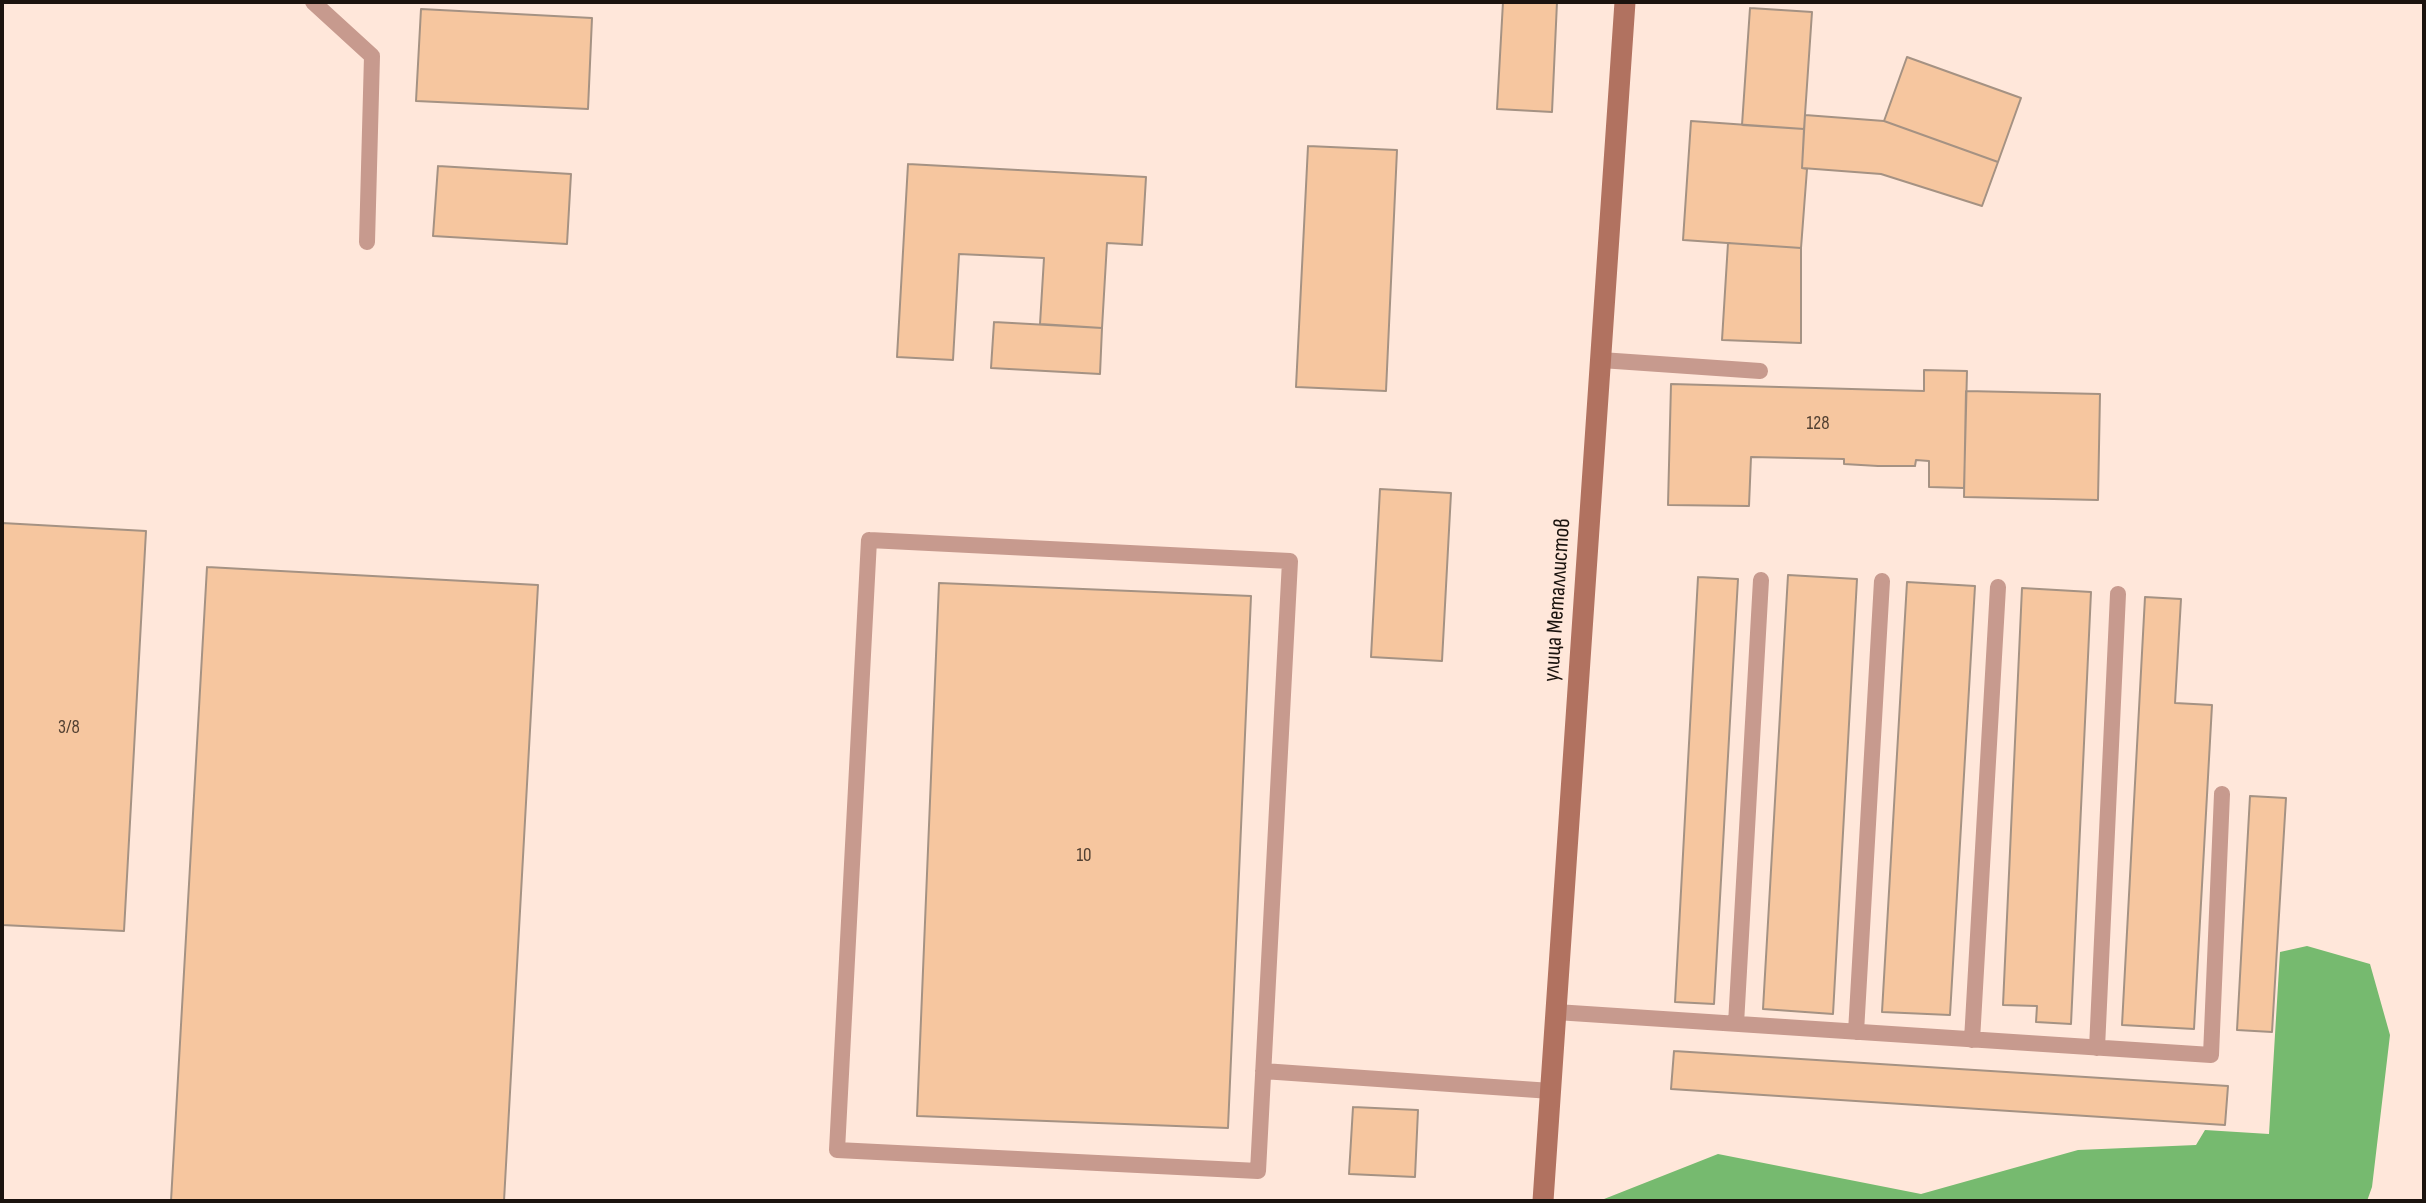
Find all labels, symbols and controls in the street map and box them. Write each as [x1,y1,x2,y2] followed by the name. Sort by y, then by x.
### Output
[1806,413,1830,435] house number: 128
[1539,517,1577,683] street label: улица Металлистов
[58,717,80,739] house number: 3/8
[1076,845,1092,867] house number: 10

